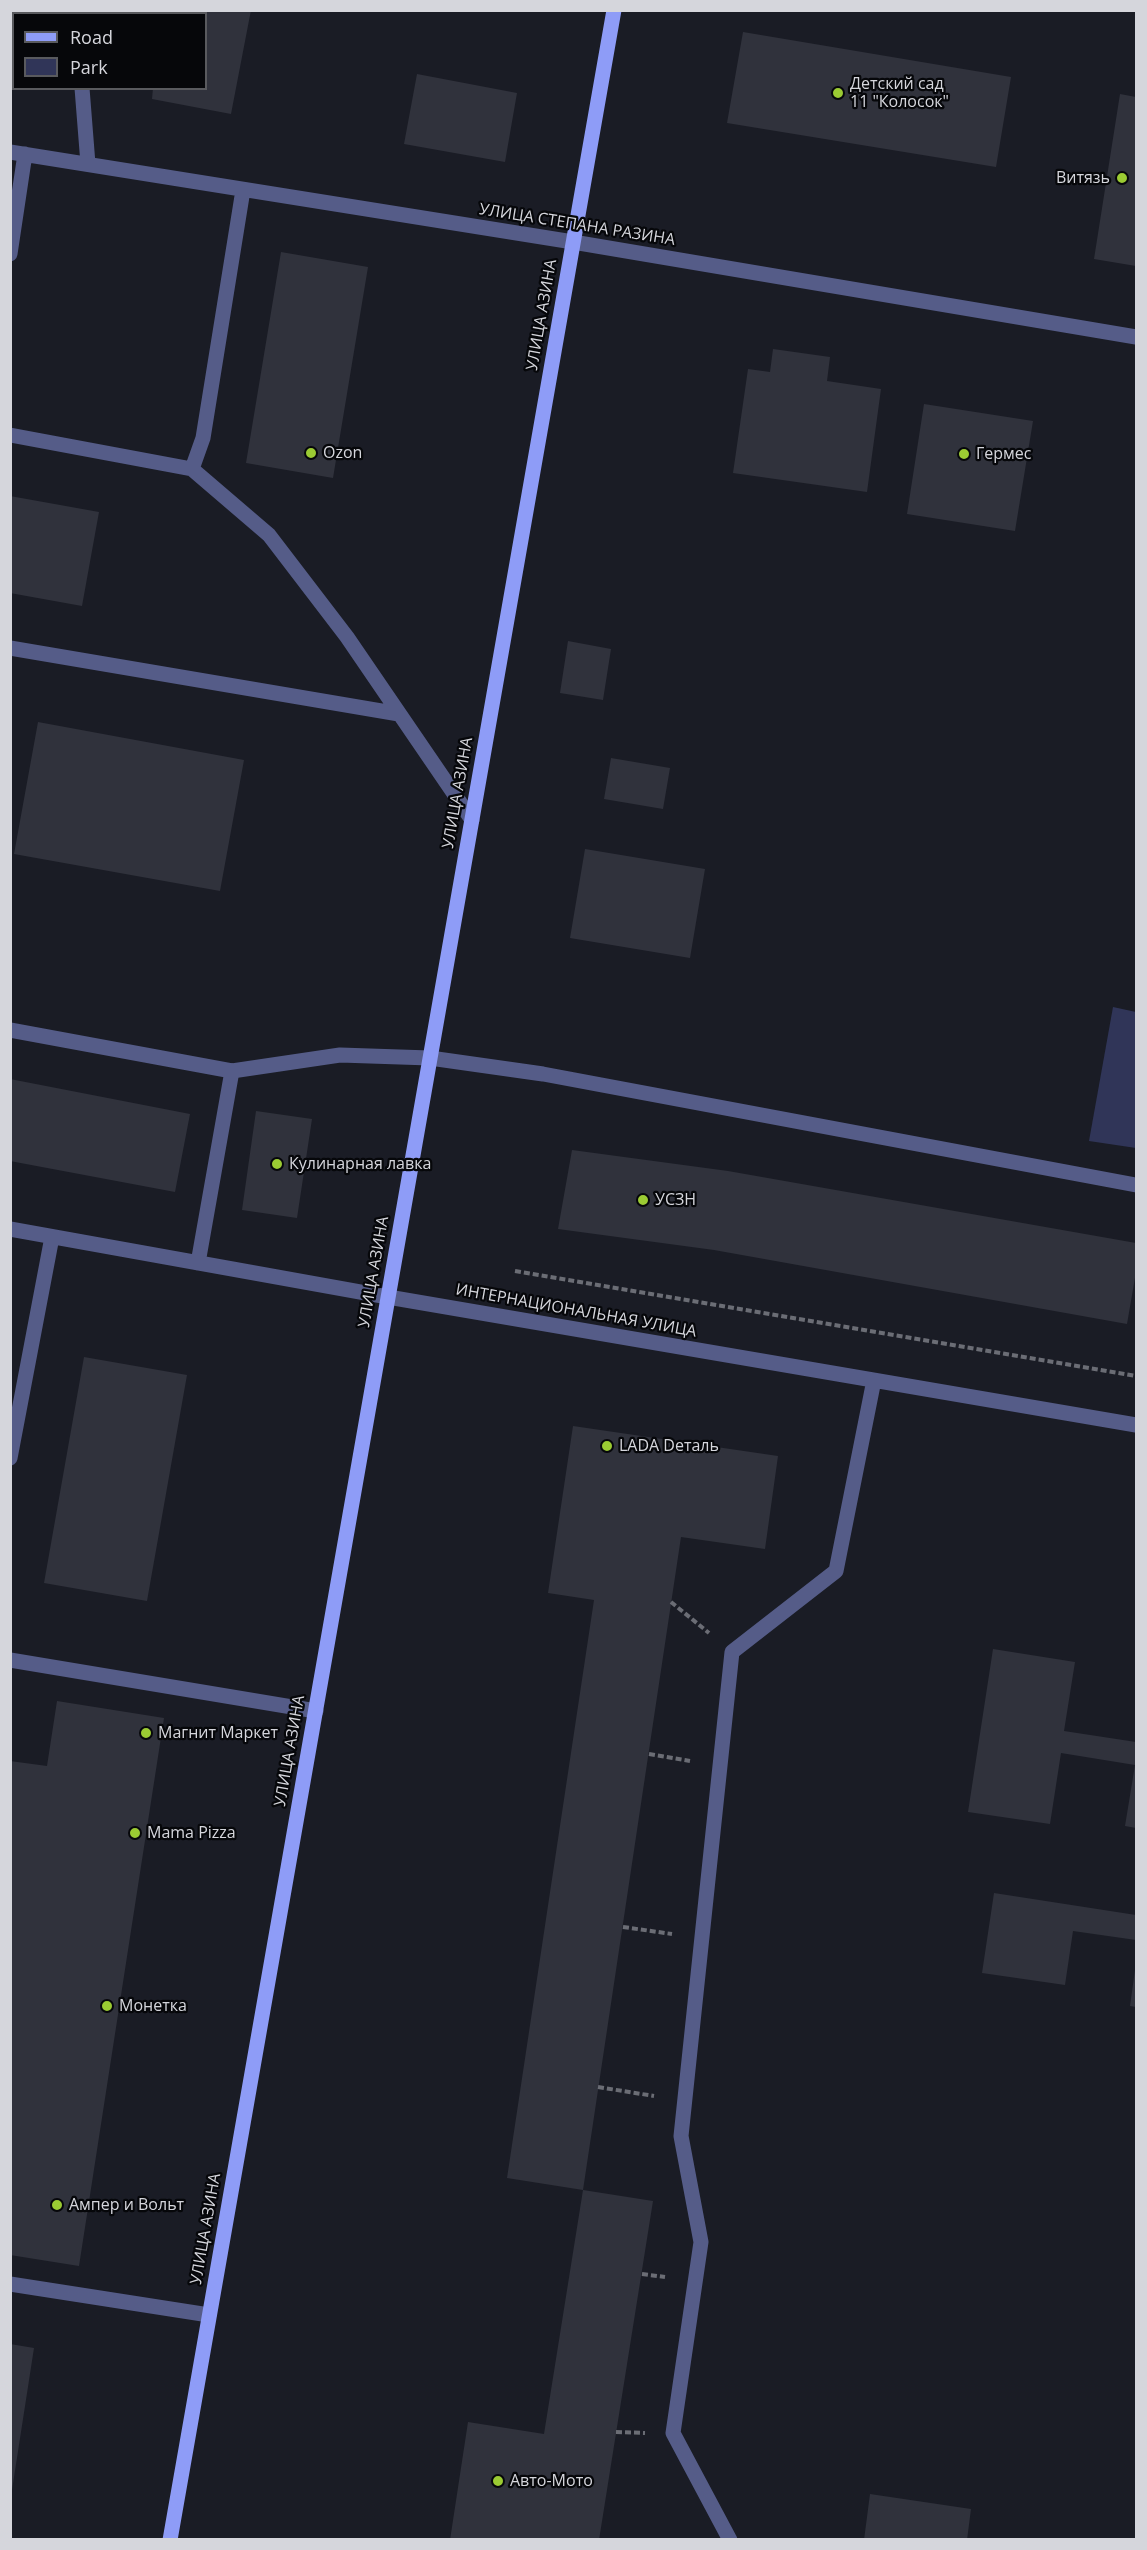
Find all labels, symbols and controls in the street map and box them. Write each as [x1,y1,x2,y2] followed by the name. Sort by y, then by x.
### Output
[12,12,207,90] legend
[70,25,113,49] text: Road
[70,55,108,79] text: Park
[850,74,949,112] place label: Детский сад 11 "Колосок"
[831,86,845,100] marker: Детский сад 11 "Колосок"
[1056,168,1110,188] place label: Витязь
[1115,171,1129,185] marker: Витязь
[478,200,676,250] street label: УЛИЦА СТЕПАНА РАЗИНА
[523,258,561,372] street label: УЛИЦА АЗИНА
[323,443,362,463] place label: Ozon
[976,444,1031,464] place label: Гермес
[304,446,318,460] marker: Ozon
[957,447,971,461] marker: Гермес
[439,736,477,850] street label: УЛИЦА АЗИНА
[289,1154,431,1174] place label: Кулинарная лавка
[270,1157,284,1171] marker: Кулинарная лавка
[655,1190,696,1210] place label: УСЗН
[636,1193,650,1207] marker: УСЗН
[355,1215,393,1329] street label: УЛИЦА АЗИНА
[454,1280,698,1342] street label: ИНТЕРНАЦИОНАЛЬНАЯ УЛИЦА
[619,1436,719,1456] place label: LADA Dеталь
[600,1439,614,1453] marker: LADA Dеталь
[271,1694,309,1808] street label: УЛИЦА АЗИНА
[158,1723,278,1743] place label: Магнит Маркет
[139,1726,153,1740] marker: Магнит Маркет
[147,1823,236,1843] place label: Mama Pizza
[128,1826,142,1840] marker: Mama Pizza
[119,1996,187,2016] place label: Монетка
[100,1999,114,2013] marker: Монетка
[187,2172,225,2286] street label: УЛИЦА АЗИНА
[69,2195,184,2215] place label: Ампер и Вольт
[50,2198,64,2212] marker: Ампер и Вольт
[510,2471,593,2491] place label: Авто-Мото
[491,2474,505,2488] marker: Авто-Мото

